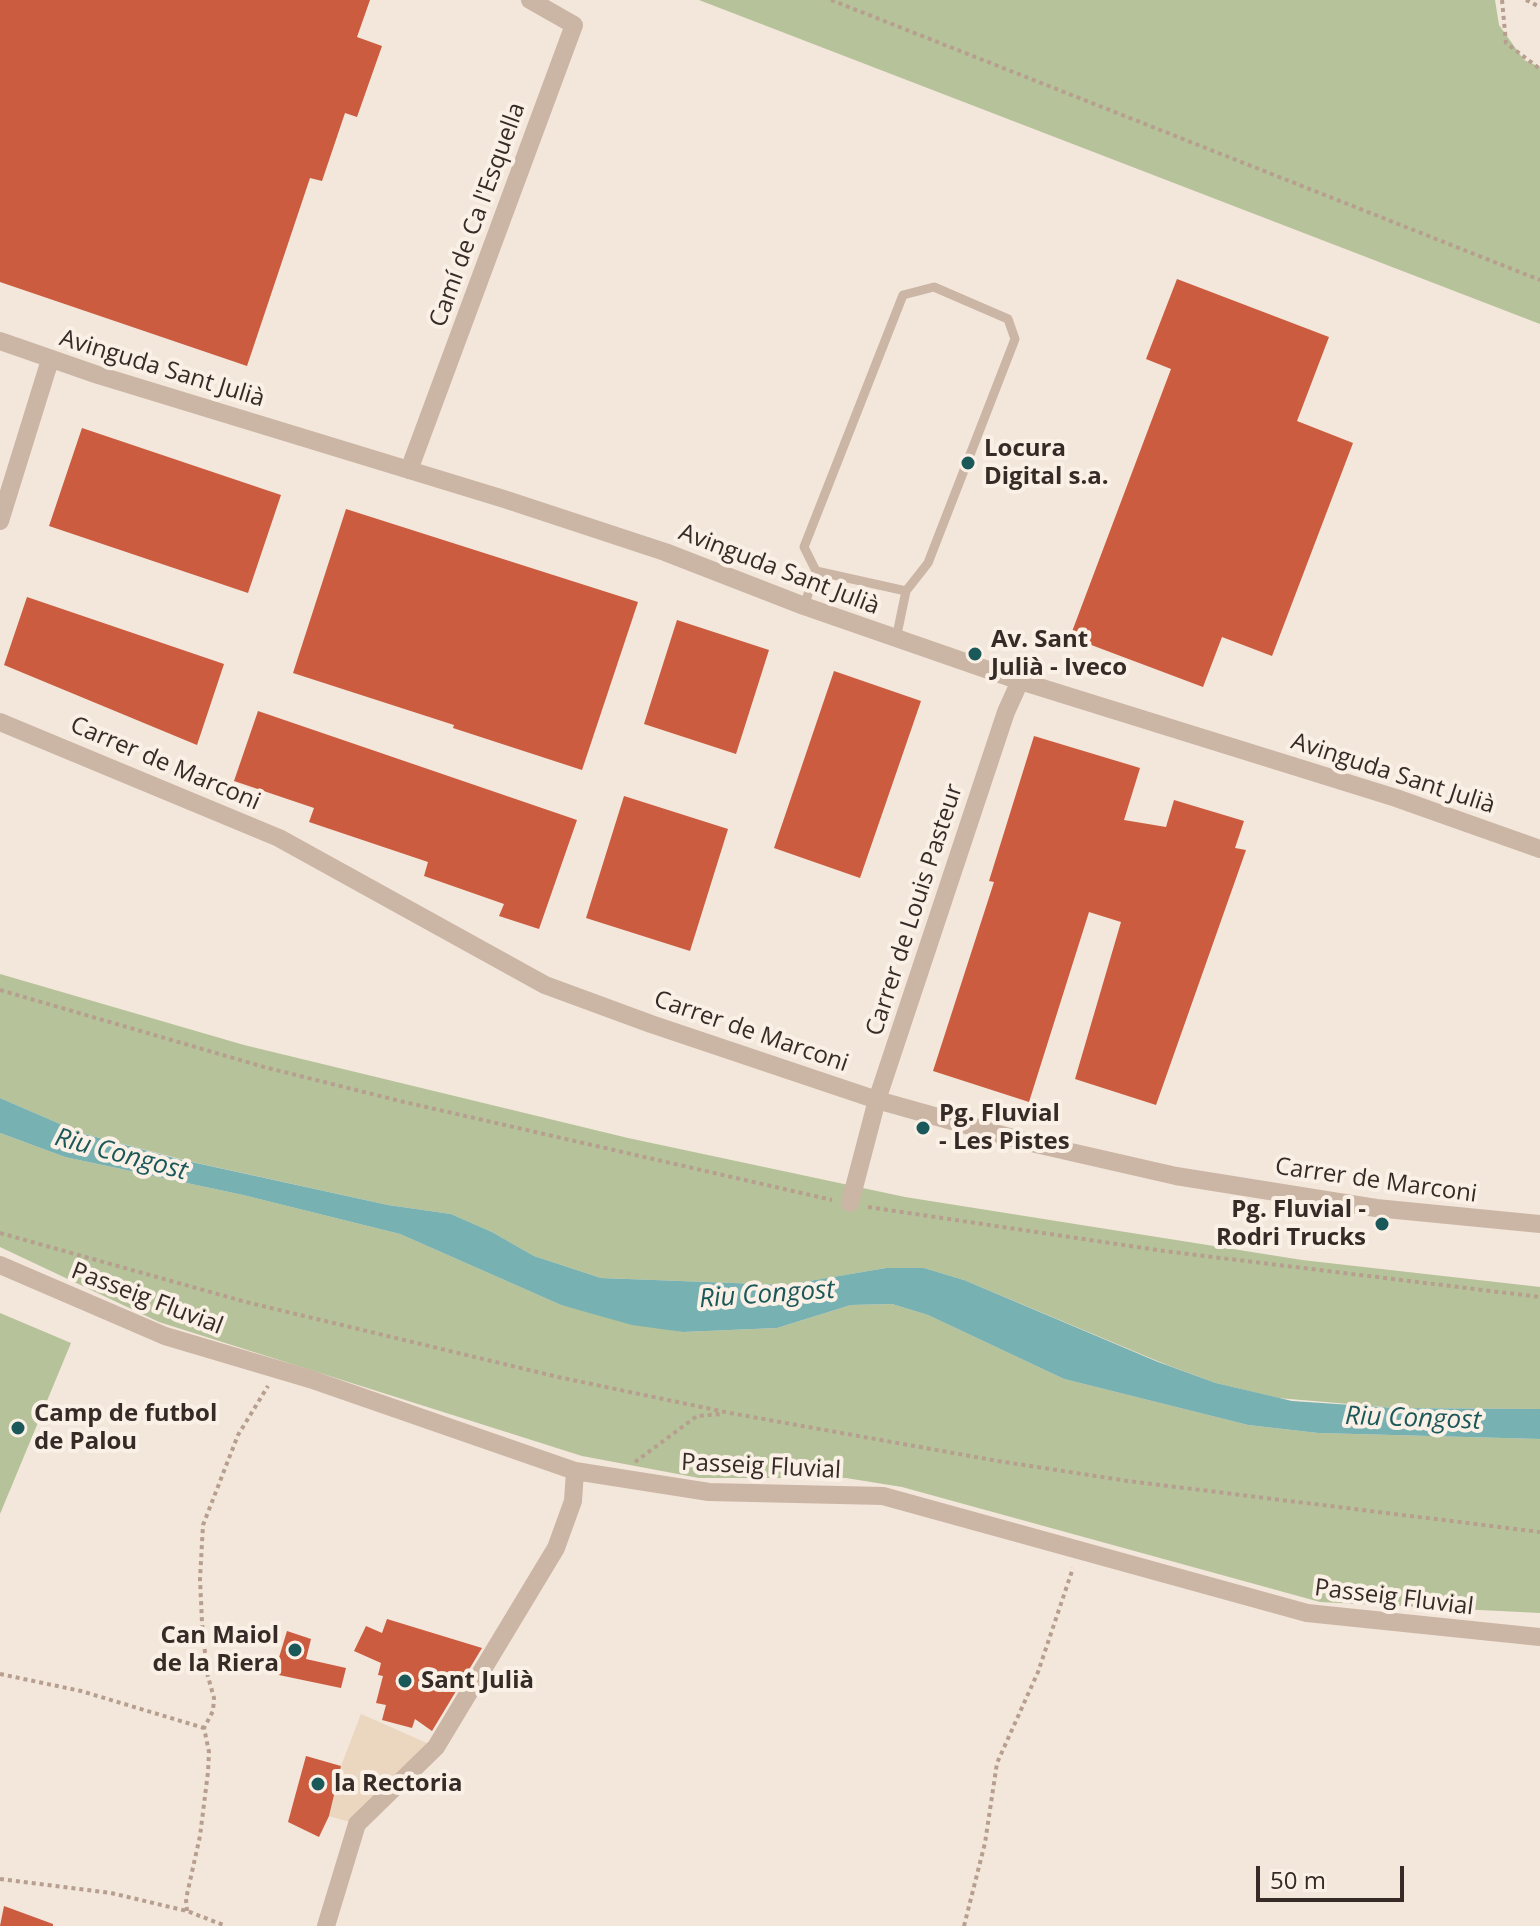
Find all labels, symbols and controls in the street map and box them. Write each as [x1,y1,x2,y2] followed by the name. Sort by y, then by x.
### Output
[424,99,532,331] street label: Camí de Ca l'Esquella
[56,324,268,414] street label: Avinguda Sant Julià
[984,435,1109,491] place label: Locura Digital s.a.
[959,454,977,472] marker: Locura Digital s.a.
[675,518,883,622] street label: Avinguda Sant Julià
[991,626,1127,682] place label: Av. Sant Julià - Iveco
[966,645,984,663] marker: Av. Sant Julià - Iveco
[66,711,264,817] street label: Carrer de Marconi
[1287,727,1499,821] street label: Avinguda Sant Julià
[861,780,969,1040] street label: Carrer de Louis Pasteur
[650,985,852,1079] street label: Carrer de Marconi
[939,1100,1070,1156] place label: Pg. Fluvial - Les Pistes
[914,1119,932,1137] marker: Pg. Fluvial - Les Pistes
[51,1122,191,1188] water label: Riu Congost
[1273,1153,1479,1209] street label: Carrer de Marconi
[1216,1196,1366,1252] place label: Pg. Fluvial - Rodri Trucks
[1373,1215,1391,1233] marker: Pg. Fluvial - Rodri Trucks
[67,1257,227,1341] street label: Passeig Fluvial
[698,1275,836,1315] water label: Riu Congost
[34,1400,217,1456] place label: Camp de futbol de Palou
[1345,1401,1481,1437] water label: Riu Congost
[9,1419,27,1437] marker: Camp de futbol de Palou
[680,1448,842,1486] street label: Passeig Fluvial
[1313,1574,1475,1622] street label: Passeig Fluvial
[153,1622,279,1678] place label: Can Maiol de la Riera
[286,1641,304,1659] marker: Can Maiol de la Riera
[421,1667,534,1695] place label: Sant Julià
[396,1672,414,1690] marker: Sant Julià
[334,1770,462,1798] place label: la Rectoria
[309,1775,327,1793] marker: la Rectoria
[1260,1850,1408,1900] scale bar
[1270,1863,1326,1896] text: 50 m

